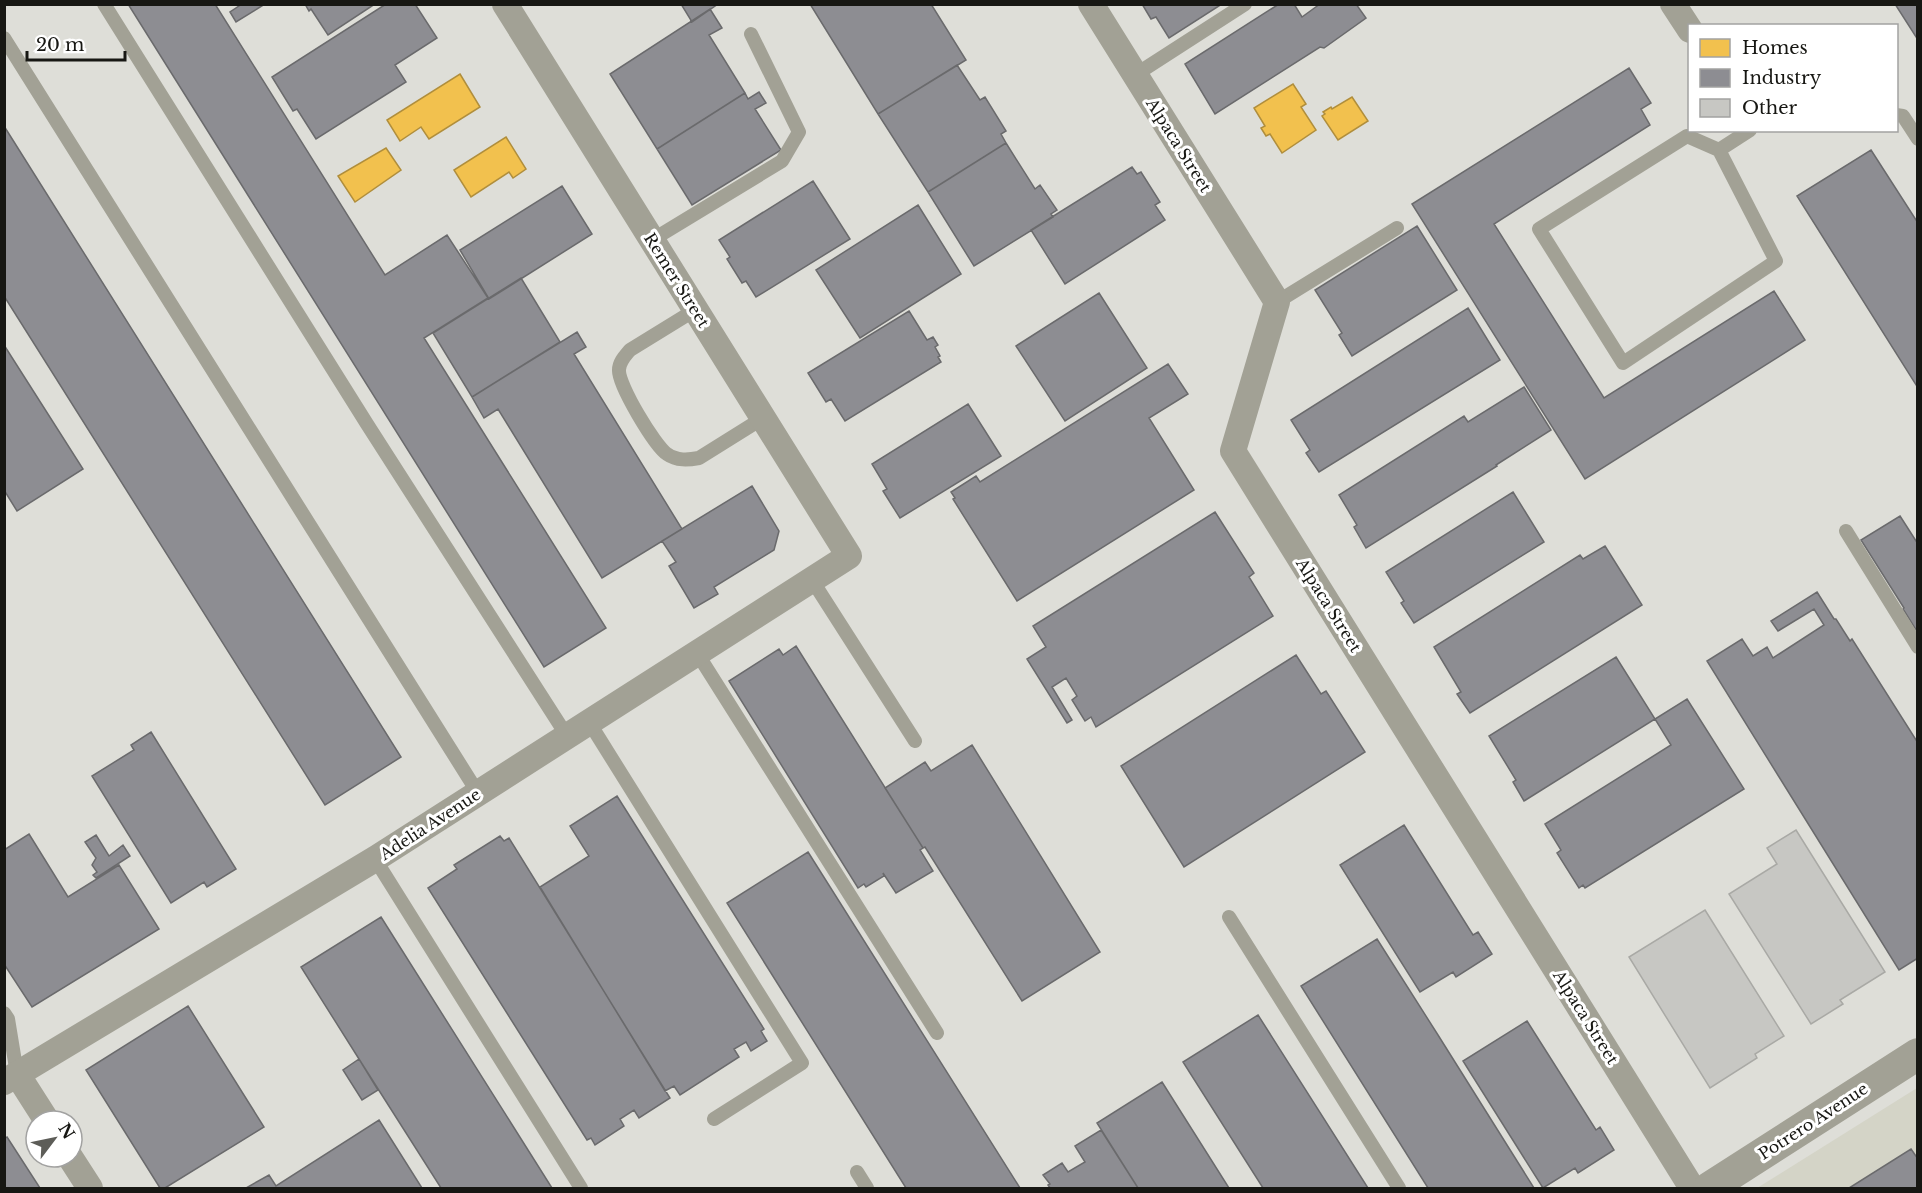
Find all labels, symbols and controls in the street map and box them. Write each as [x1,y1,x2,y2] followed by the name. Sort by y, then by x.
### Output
[27,24,124,62] scale bar
[1688,24,1898,132] legend
[36,34,84,56] text: 20 m
[1742,37,1808,59] text: Homes
[1742,67,1822,89] text: Industry
[1142,93,1216,196] street label: Alpaca Street
[1742,97,1798,119] text: Other
[640,229,714,331] street label: Remer Street
[1292,553,1366,656] street label: Alpaca Street
[375,784,484,865] street label: Adelia Avenue
[1549,965,1623,1068] street label: Alpaca Street
[1755,1078,1871,1164] street label: Potrero Avenue
[24,1109,84,1169] north arrow
[54,1119,79,1143] text: N

